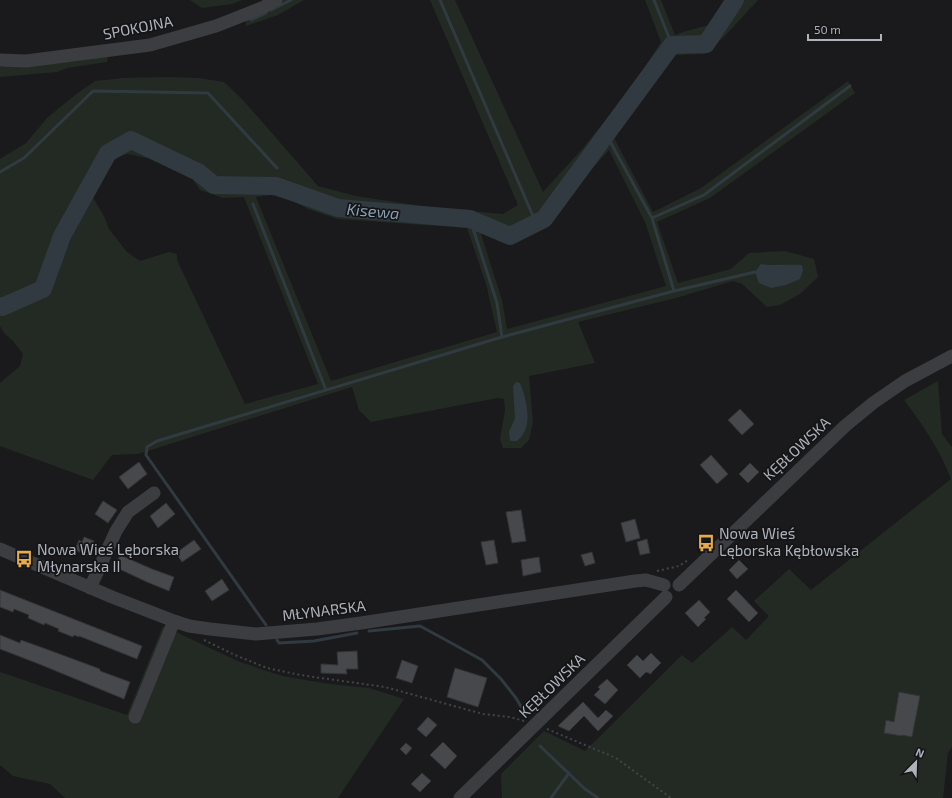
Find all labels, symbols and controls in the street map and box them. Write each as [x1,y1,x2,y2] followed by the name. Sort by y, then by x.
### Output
[101,11,175,43] street label: SPOKOJNA
[808,16,881,42] scale bar
[814,22,841,36] text: 50 m
[346,199,400,222] water label: Kisewa
[759,412,834,484] street label: KĘBŁOWSKA
[719,524,859,559] place label: Nowa Wieś Lęborska Kębłowska
[696,533,716,553] bus stop icon: Nowa Wieś Lęborska Kębłowska
[37,540,179,575] place label: Nowa Wieś Lęborska Młynarska II
[14,549,34,569] bus stop icon: Nowa Wieś Lęborska Młynarska II
[281,596,367,624] street label: MŁYNARSKA
[515,649,589,721] street label: KĘBŁOWSKA
[896,742,936,782] north arrow
[914,745,926,760] text: N

